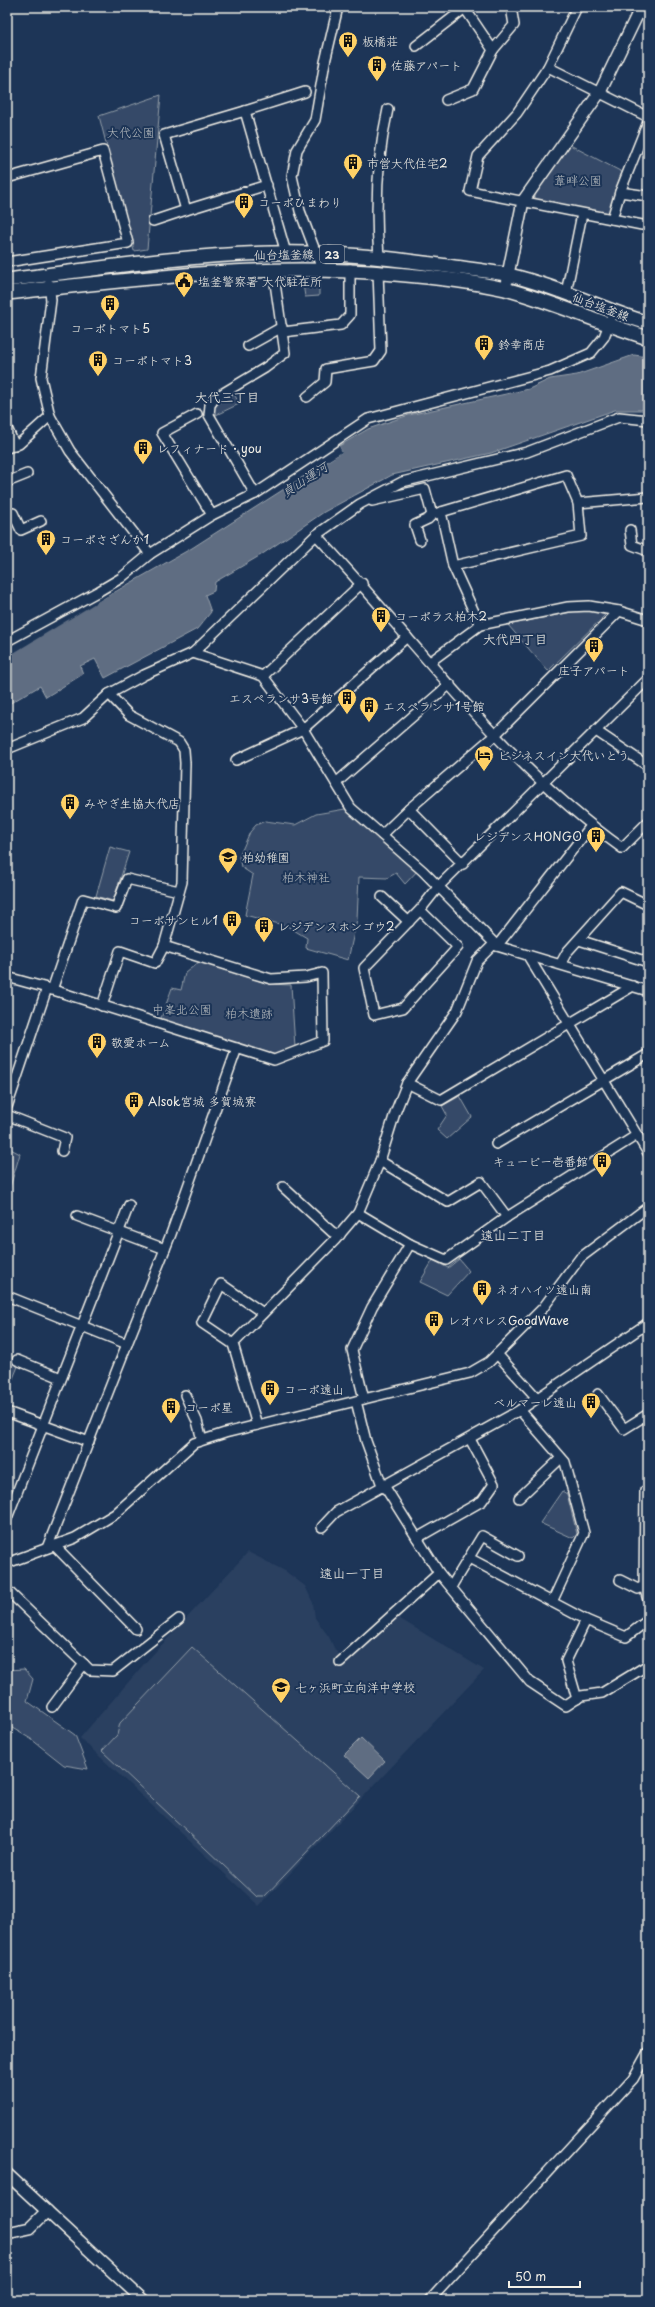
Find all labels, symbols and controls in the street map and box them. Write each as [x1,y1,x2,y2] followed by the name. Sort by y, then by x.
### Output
[337,30,359,58] building icon: 板橋荘
[362,32,398,50] place label: 板橋荘
[366,54,388,82] building icon: 佐藤アパート
[391,56,462,74] place label: 佐藤アパート
[107,123,155,141] park label: 大代公園
[342,152,364,180] building icon: 市営大代住宅2
[367,154,448,172] place label: 市営大代住宅2
[554,171,602,189] park label: 葦畔公園
[233,191,255,219] building icon: コーポひまわり
[258,193,342,211] place label: コーポひまわり
[254,244,314,264] street label: 仙台塩釜線
[320,245,344,263] road number: 23
[173,270,195,298] public building icon: 塩釜警察署 大代駐在所
[198,272,322,290] place label: 塩釜警察署 大代駐在所
[570,287,632,325] street label: 仙台塩釜線
[99,293,121,321] building icon: コーポトマト5
[70,319,150,337] place label: コーポトマト5
[473,333,495,361] building icon: 鈴幸商店
[498,335,546,353] place label: 鈴幸商店
[87,349,109,377] building icon: コーポトマト3
[112,351,192,369] place label: コーポトマト3
[194,387,260,406] district label: 大代三丁目
[132,437,154,465] building icon: レフィナード・you
[157,439,262,457] place label: レフィナード・you
[277,456,333,501] water label: 貞山運河
[35,528,57,556] building icon: コーポさざんか1
[60,530,149,548] place label: コーポさざんか1
[370,605,392,633] building icon: コーポラス柏木2
[395,607,487,625] place label: コーポラス柏木2
[482,629,548,648] district label: 大代四丁目
[583,635,605,663] building icon: 庄子アパート
[558,661,630,679] place label: 庄子アパート
[336,687,358,715] building icon: エスペランサ3号館
[229,689,333,707] place label: エスペランサ3号館
[358,695,380,723] building icon: エスペランサ1号館
[383,697,484,715] place label: エスペランサ1号館
[473,744,495,772] hotel icon: ビジネスイン大代いとう
[498,746,630,764] place label: ビジネスイン大代いとう
[59,792,81,820] building icon: みやぎ生協大代店
[84,794,180,812] place label: みやぎ生協大代店
[585,825,607,853] building icon: レジデンスHONGO
[474,827,582,845] place label: レジデンスHONGO
[217,846,239,874] school or university icon: 柏幼稚園
[242,848,290,866] place label: 柏幼稚園
[282,868,330,886] park label: 柏木神社
[221,909,243,937] building icon: コーポサンヒル1
[129,911,218,929] place label: コーポサンヒル1
[253,915,275,943] building icon: レジデンスホンゴウ2
[278,917,395,935] place label: レジデンスホンゴウ2
[152,1000,212,1018] park label: 中峯北公園
[225,1004,273,1022] park label: 柏木遺跡
[86,1031,108,1059] building icon: 敬愛ホーム
[111,1033,171,1051] place label: 敬愛ホーム
[123,1090,145,1118] building icon: Alsok宮城 多賀城寮
[148,1092,256,1110] place label: Alsok宮城 多賀城寮
[591,1150,613,1178] building icon: キュービー壱番館
[493,1152,588,1170] place label: キュービー壱番館
[480,1225,546,1244] district label: 遠山二丁目
[471,1278,493,1306] building icon: ネオハイツ遠山南
[496,1280,592,1298] place label: ネオハイツ遠山南
[423,1309,445,1337] building icon: レオパレスGoodWave
[448,1311,569,1329] place label: レオパレスGoodWave
[259,1378,281,1406] building icon: コーポ遠山
[284,1380,344,1398] place label: コーポ遠山
[580,1391,602,1419] building icon: ベルマーレ遠山
[493,1393,577,1411] place label: ベルマーレ遠山
[160,1396,182,1424] building icon: コーポ星
[185,1398,233,1416] place label: コーポ星
[319,1563,385,1582] district label: 遠山一丁目
[270,1676,292,1704] school or university icon: 七ヶ浜町立向洋中学校
[295,1678,415,1696] place label: 七ヶ浜町立向洋中学校
[509,2263,580,2289] scale bar
[515,2267,546,2285] text: 50 m

